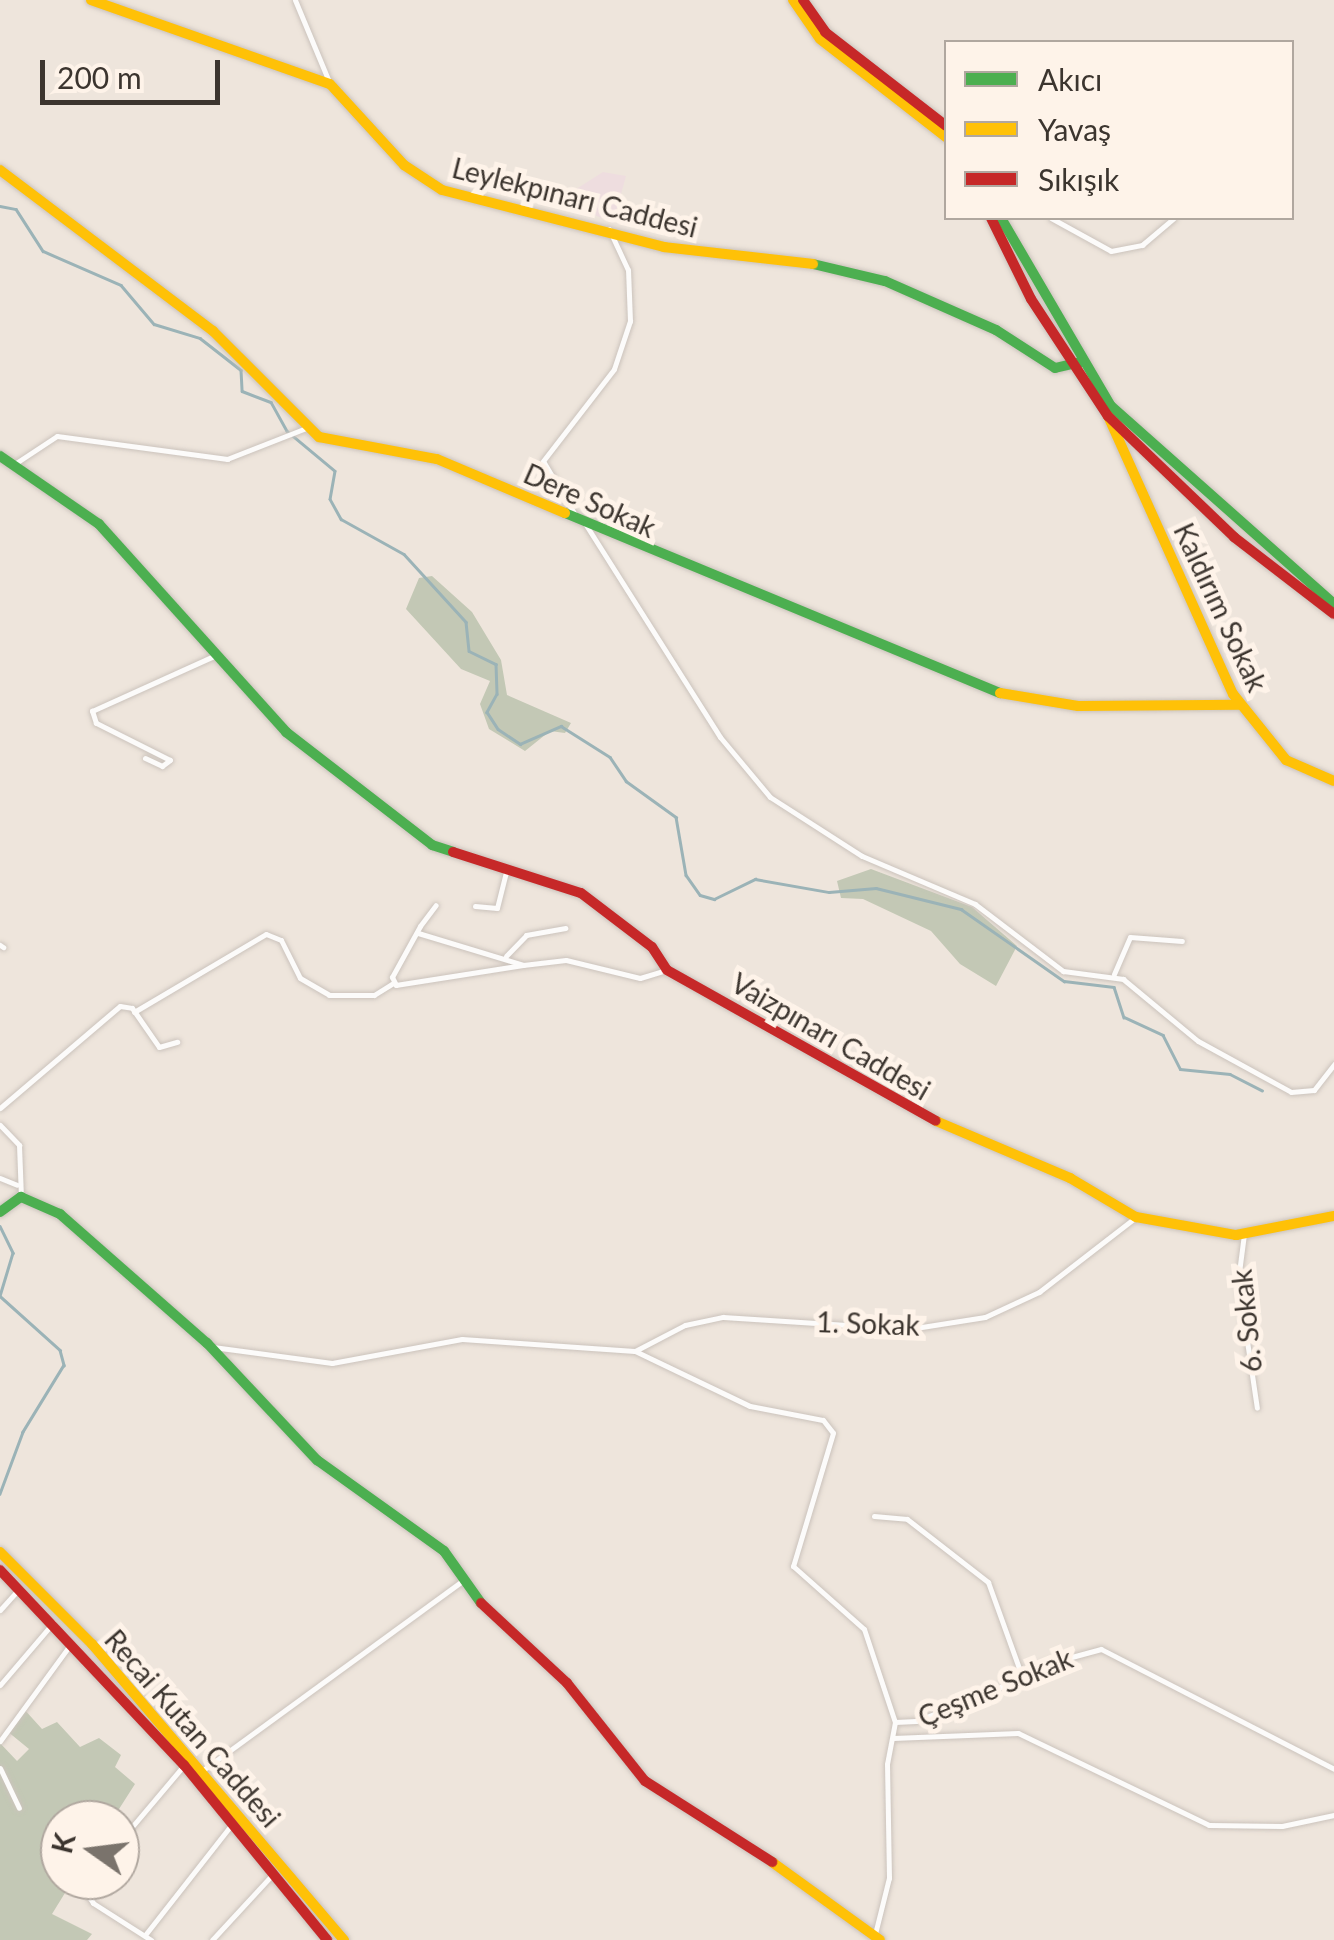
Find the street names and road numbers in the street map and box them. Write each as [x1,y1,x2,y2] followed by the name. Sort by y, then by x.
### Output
[449,150,701,244] street label: Leylekpınarı Caddesi
[519,456,661,544] street label: Dere Sokak
[1167,517,1275,697] street label: Kaldırım Sokak
[726,965,936,1107] street label: Vaizpınarı Caddesi
[1224,1268,1268,1374] street label: 6. Sokak
[816,1304,920,1342] street label: 1. Sokak
[98,1622,288,1834] street label: Recai Kutan Caddesi
[913,1641,1077,1733] street label: Çeşme Sokak

